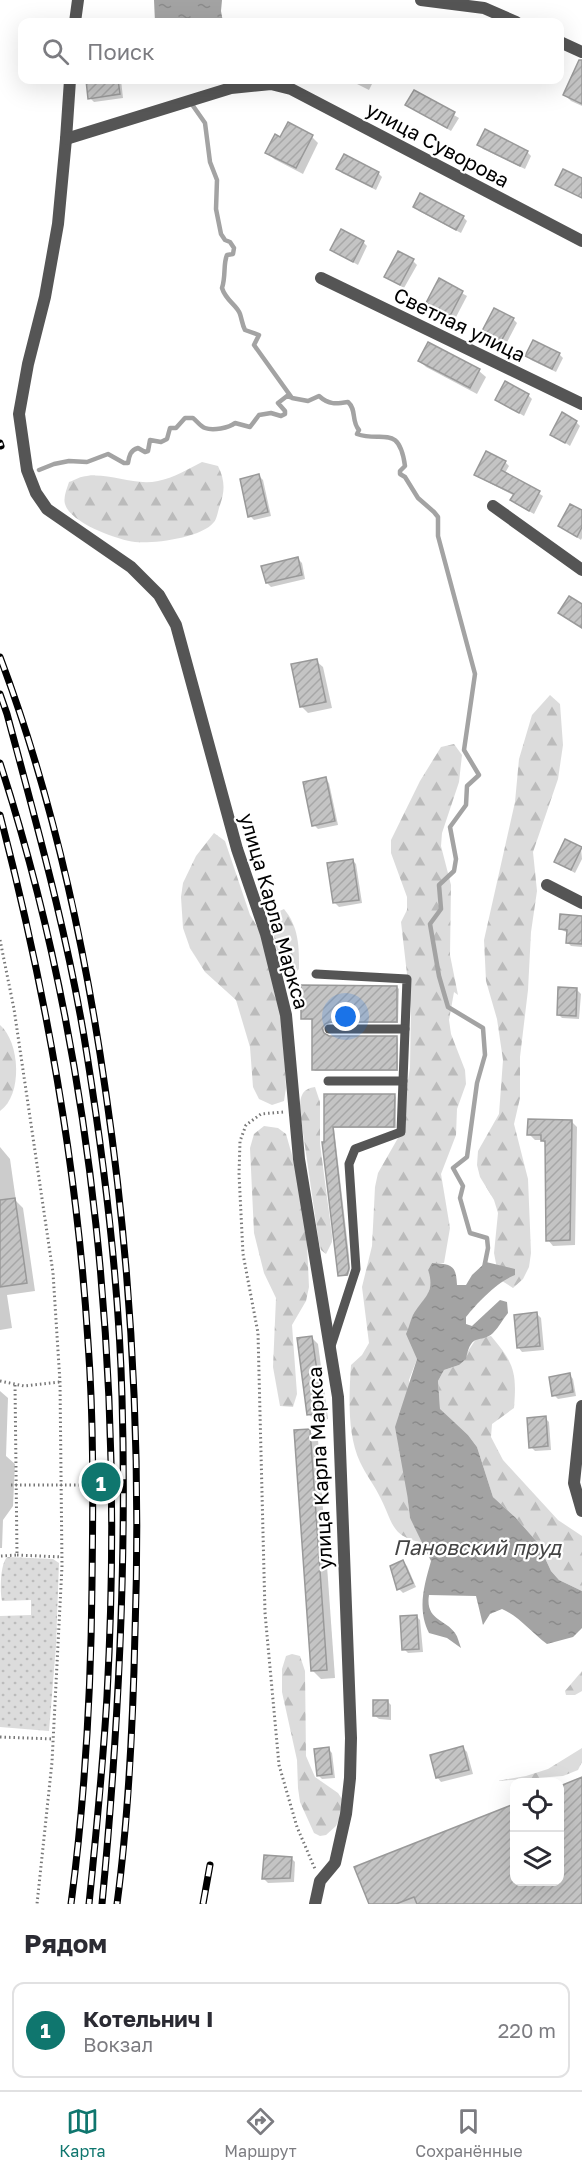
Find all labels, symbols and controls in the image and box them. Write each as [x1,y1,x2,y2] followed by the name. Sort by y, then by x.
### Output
[18,18,564,84] search box
[39,35,72,68] icon: search
[87,38,155,65] text: Поиск
[362,96,514,192] street label: улица Суворова
[390,282,530,366] street label: Светлая улица
[236,810,314,1012] street label: улица Карла Маркса
[331,1002,360,1031] your location
[302,1366,336,1570] street label: улица Карла Маркса
[82,1460,120,1504] pin: 1
[393,1534,562,1560] water label: Пановский пруд
[510,1778,564,1886] map controls
[510,1778,564,1832] button: locate
[510,1832,564,1886] button: layers
[24,1928,107,1959] text: Рядом
[83,2005,213,2032] text: Котельнич I
[40,2018,51,2042] text: 1
[498,2018,556,2042] text: 220 m
[83,2032,153,2056] text: Вокзал
[59,2105,106,2161] tab: Карта
[224,2105,297,2161] tab: Маршрут
[415,2105,523,2161] tab: Сохранённые

